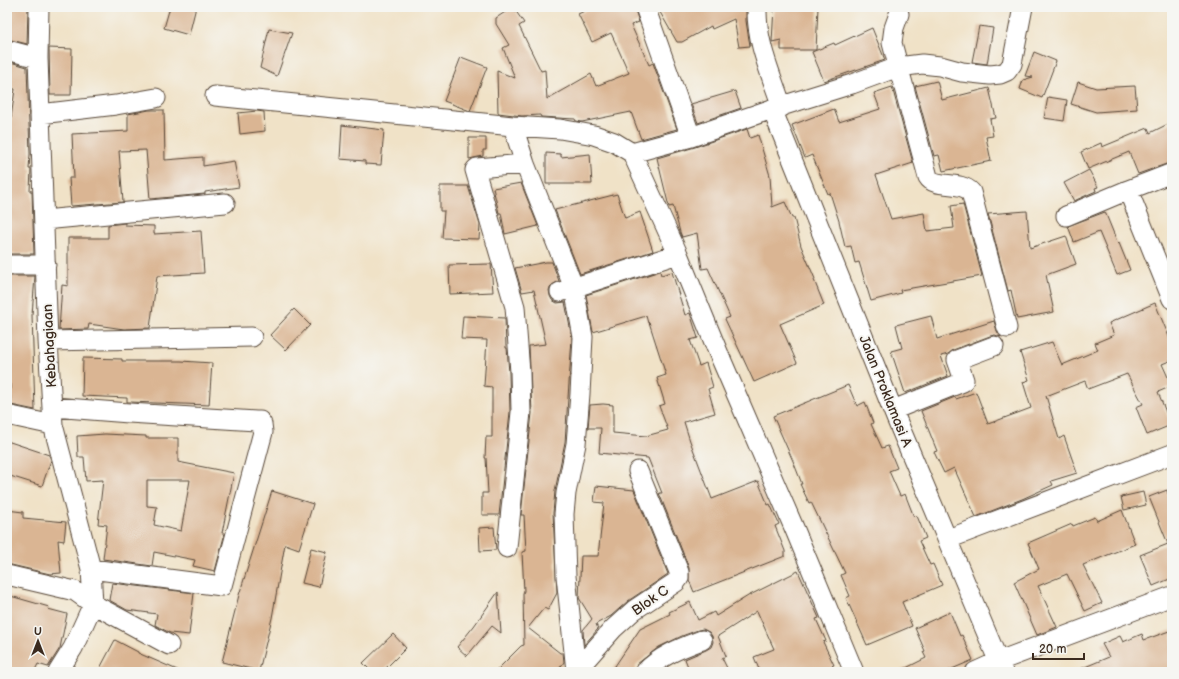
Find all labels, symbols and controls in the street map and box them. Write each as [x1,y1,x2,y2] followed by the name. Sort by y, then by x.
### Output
[39,304,60,388] street label: Kebahagiaan
[855,333,916,450] street label: Jalan Proklamasi A
[629,582,672,619] street label: Blok C
[18,621,58,661] north arrow
[34,625,42,638] text: U
[1033,635,1084,661] scale bar
[1039,642,1066,657] text: 20 m

